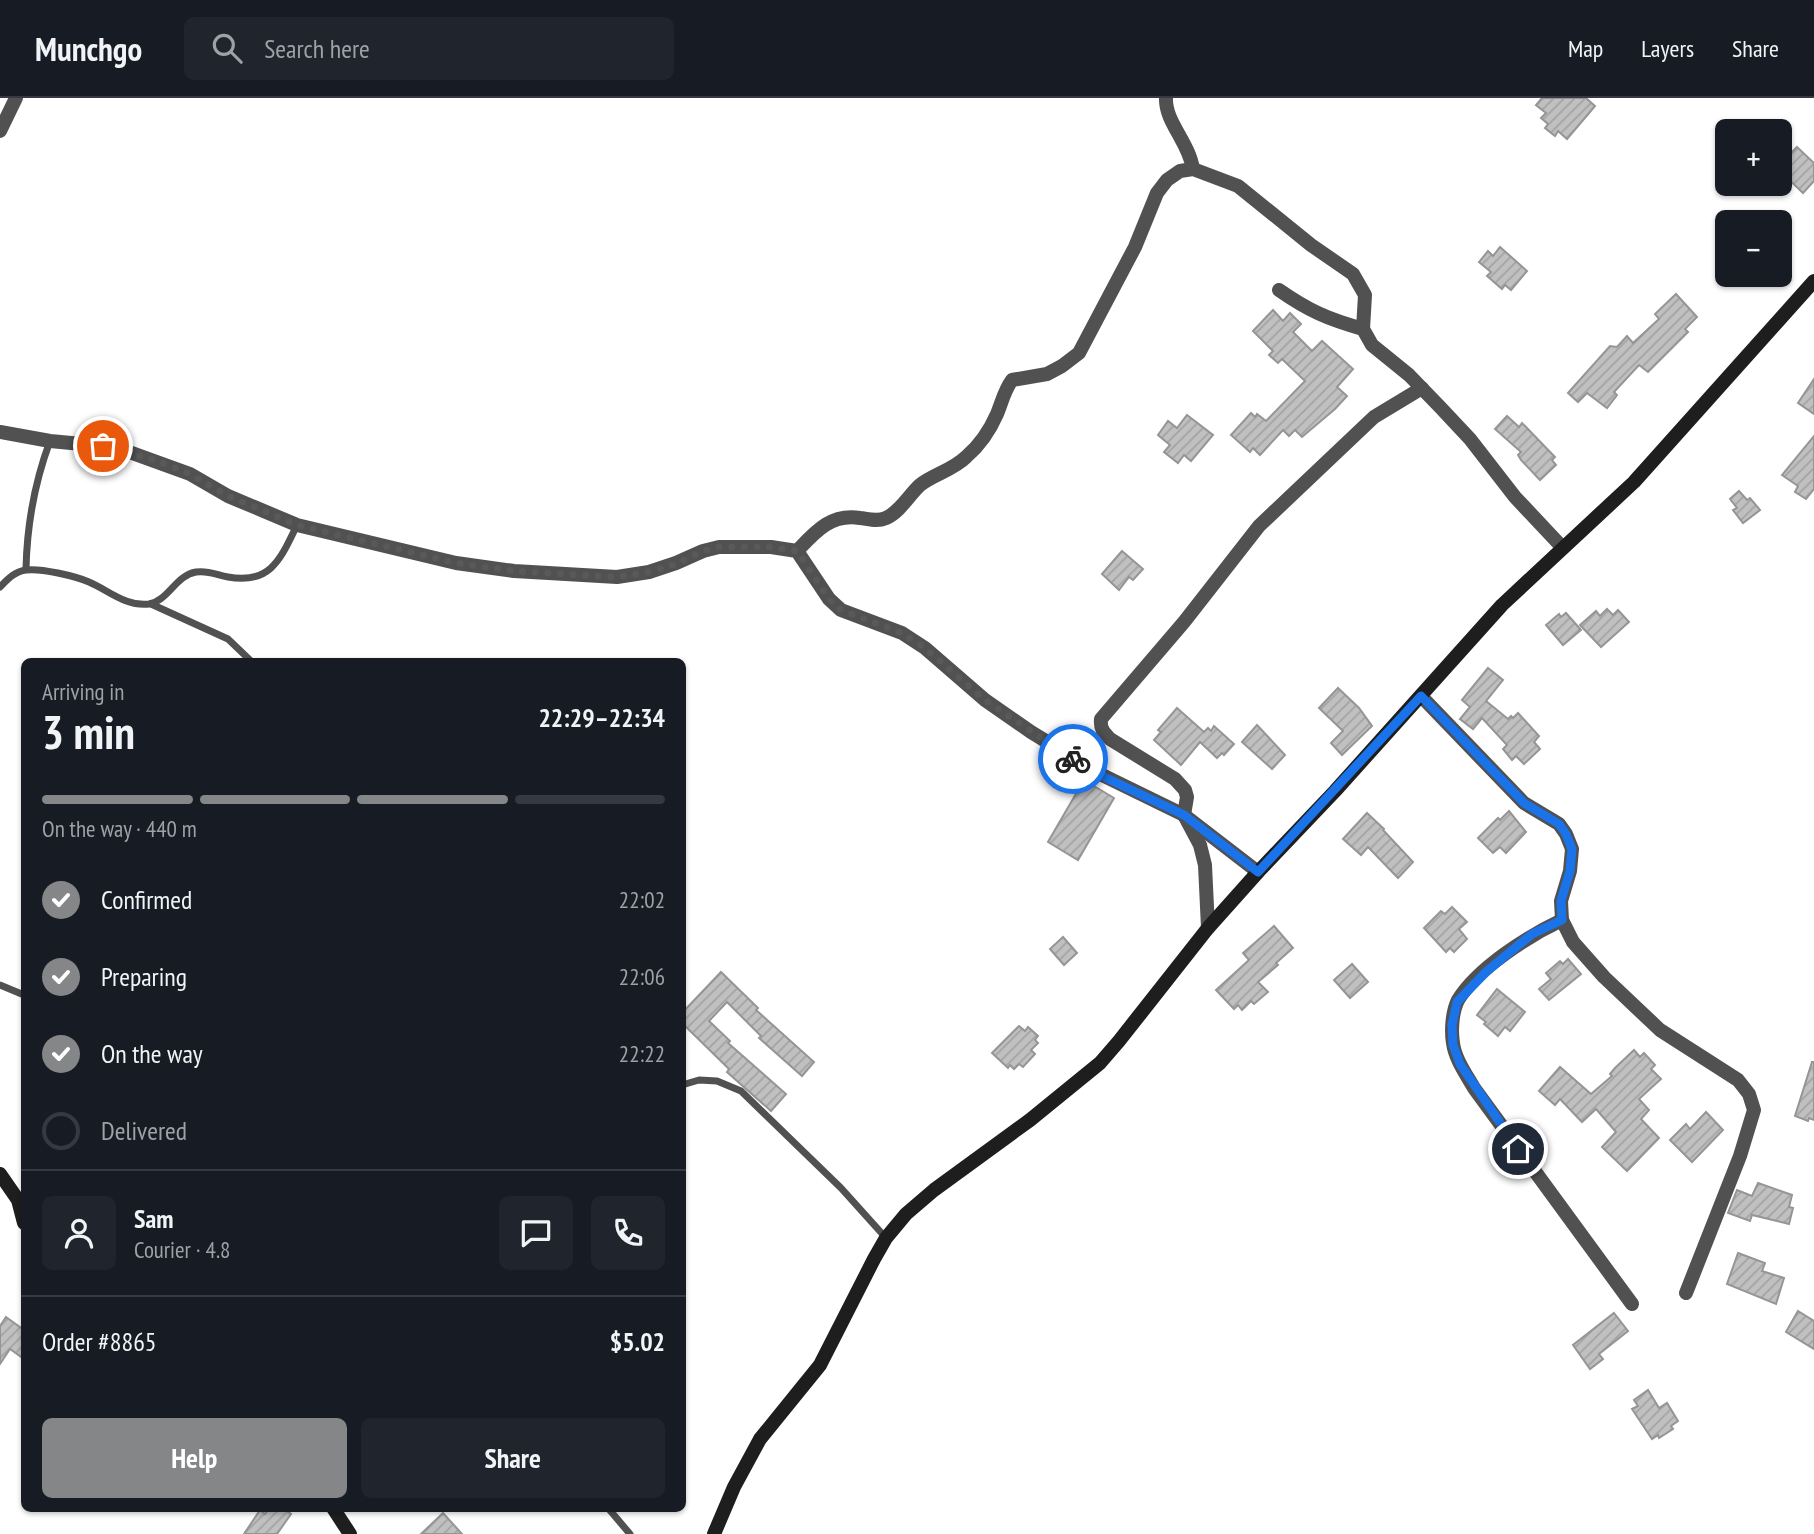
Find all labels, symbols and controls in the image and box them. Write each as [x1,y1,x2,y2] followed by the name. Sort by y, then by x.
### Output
[184,17,674,80] search box
[35,27,142,70] text: Munchgo
[208,29,246,67] icon: search
[264,32,370,65] text: Search here
[1568,33,1603,64] text: Map
[1641,33,1694,64] text: Layers
[1732,33,1779,64] text: Share
[1715,119,1792,287] map controls
[1715,119,1792,196] button: +
[1715,210,1792,287] button: −
[73,416,133,476] pin
[84,427,122,465] icon: bag
[42,677,124,706] text: Arriving in
[538,701,665,734] text: 22:29–22:34
[42,702,135,762] text: 3 min
[1038,724,1108,794] courier
[1054,740,1092,778] icon: bike
[42,814,197,843] text: On the way · 440 m
[42,881,80,919] icon: check
[101,883,192,916] text: Confirmed
[619,885,665,914] text: 22:02
[42,958,80,996] icon: check
[101,960,187,993] text: Preparing
[619,962,665,991] text: 22:06
[42,1035,80,1073] icon: check
[101,1037,203,1070] text: On the way
[619,1039,665,1068] text: 22:22
[101,1114,187,1147] text: Delivered
[1488,1119,1548,1179] pin
[1499,1130,1537,1168] icon: home
[42,1196,116,1270] button: person
[499,1196,573,1270] button: chat
[591,1196,665,1270] button: phone
[134,1202,173,1235] text: Sam
[134,1235,230,1264] text: Courier · 4.8
[42,1325,157,1358] text: Order #8865
[610,1325,665,1358] text: $5.02
[42,1418,347,1498] button: Help
[361,1418,665,1498] button: Share

